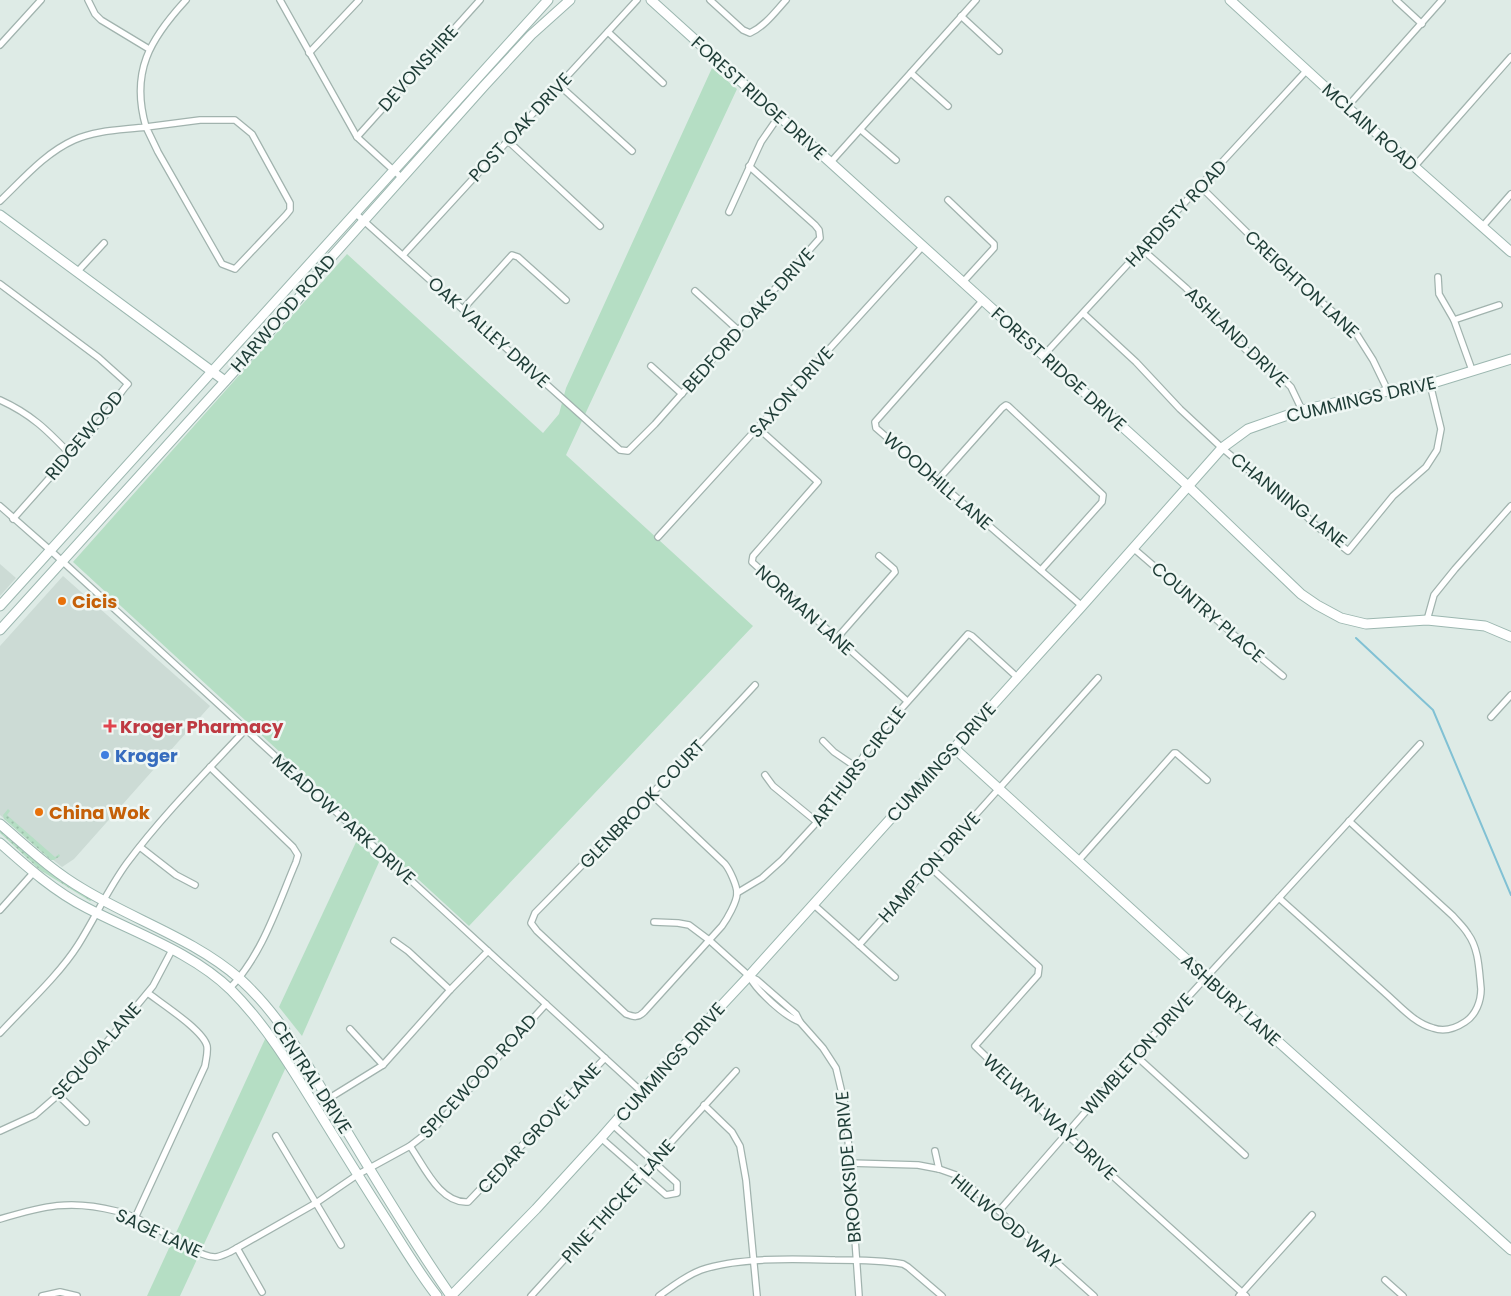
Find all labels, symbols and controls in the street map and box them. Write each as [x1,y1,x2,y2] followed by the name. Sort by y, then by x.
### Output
[372,19,464,117] street label: DEVONSHIRE
[686,30,832,166] street label: FOREST RIDGE DRIVE
[463,67,577,187] street label: POST OAK DRIVE
[1317,77,1423,177] street label: MCLAIN ROAD
[1120,154,1232,272] street label: HARDISTY ROAD
[1239,224,1365,344] street label: CREIGHTON LANE
[676,242,820,398] street label: BEDFORD OAKS DRIVE
[225,249,341,377] street label: HARWOOD ROAD
[423,271,555,393] street label: OAK VALLEY DRIVE
[1180,281,1294,393] street label: ASHLAND DRIVE
[986,301,1132,437] street label: FOREST RIDGE DRIVE
[743,341,839,443] street label: SAXON DRIVE
[1284,370,1438,428] street label: CUMMINGS DRIVE
[39,385,129,485] street label: RIDGEWOOD
[878,426,998,536] street label: WOODHILL LANE
[1226,447,1352,553] street label: CHANNING LANE
[1146,556,1270,668] street label: COUNTRY PLACE
[750,559,860,661] street label: NORMAN LANE
[72,589,117,614] place label: Cicis
[56,595,68,607] marker: Cicis
[881,697,1001,827] street label: CUMMINGS DRIVE
[805,701,911,831] street label: ARTHURS CIRCLE
[120,714,284,739] place label: Kroger Pharmacy
[104,720,116,732] marker: Kroger Pharmacy
[574,734,710,874] street label: GLENBROOK COURT
[115,743,178,768] place label: Kroger
[267,748,421,890] street label: MEADOW PARK DRIVE
[99,749,111,761] marker: Kroger
[49,800,151,825] place label: China Wok
[33,806,45,818] marker: China Wok
[872,806,986,928] street label: HAMPTON DRIVE
[1176,948,1286,1052] street label: ASHBURY LANE
[1075,988,1199,1120] street label: WIMBLETON DRIVE
[45,997,147,1105] street label: SEQUOIA LANE
[610,997,730,1127] street label: CUMMINGS DRIVE
[414,1008,542,1144] street label: SPICEWOOD ROAD
[266,1015,358,1139] street label: CENTRAL DRIVE
[978,1048,1122,1186] street label: WELWYN WAY DRIVE
[472,1057,606,1199] street label: CEDAR GROVE LANE
[829,1090,867,1244] street label: BROOKSIDE DRIVE
[556,1134,680,1268] street label: PINE THICKET LANE
[946,1168,1067,1275] street label: HILLWOOD WAY
[112,1202,206,1264] street label: SAGE LANE

